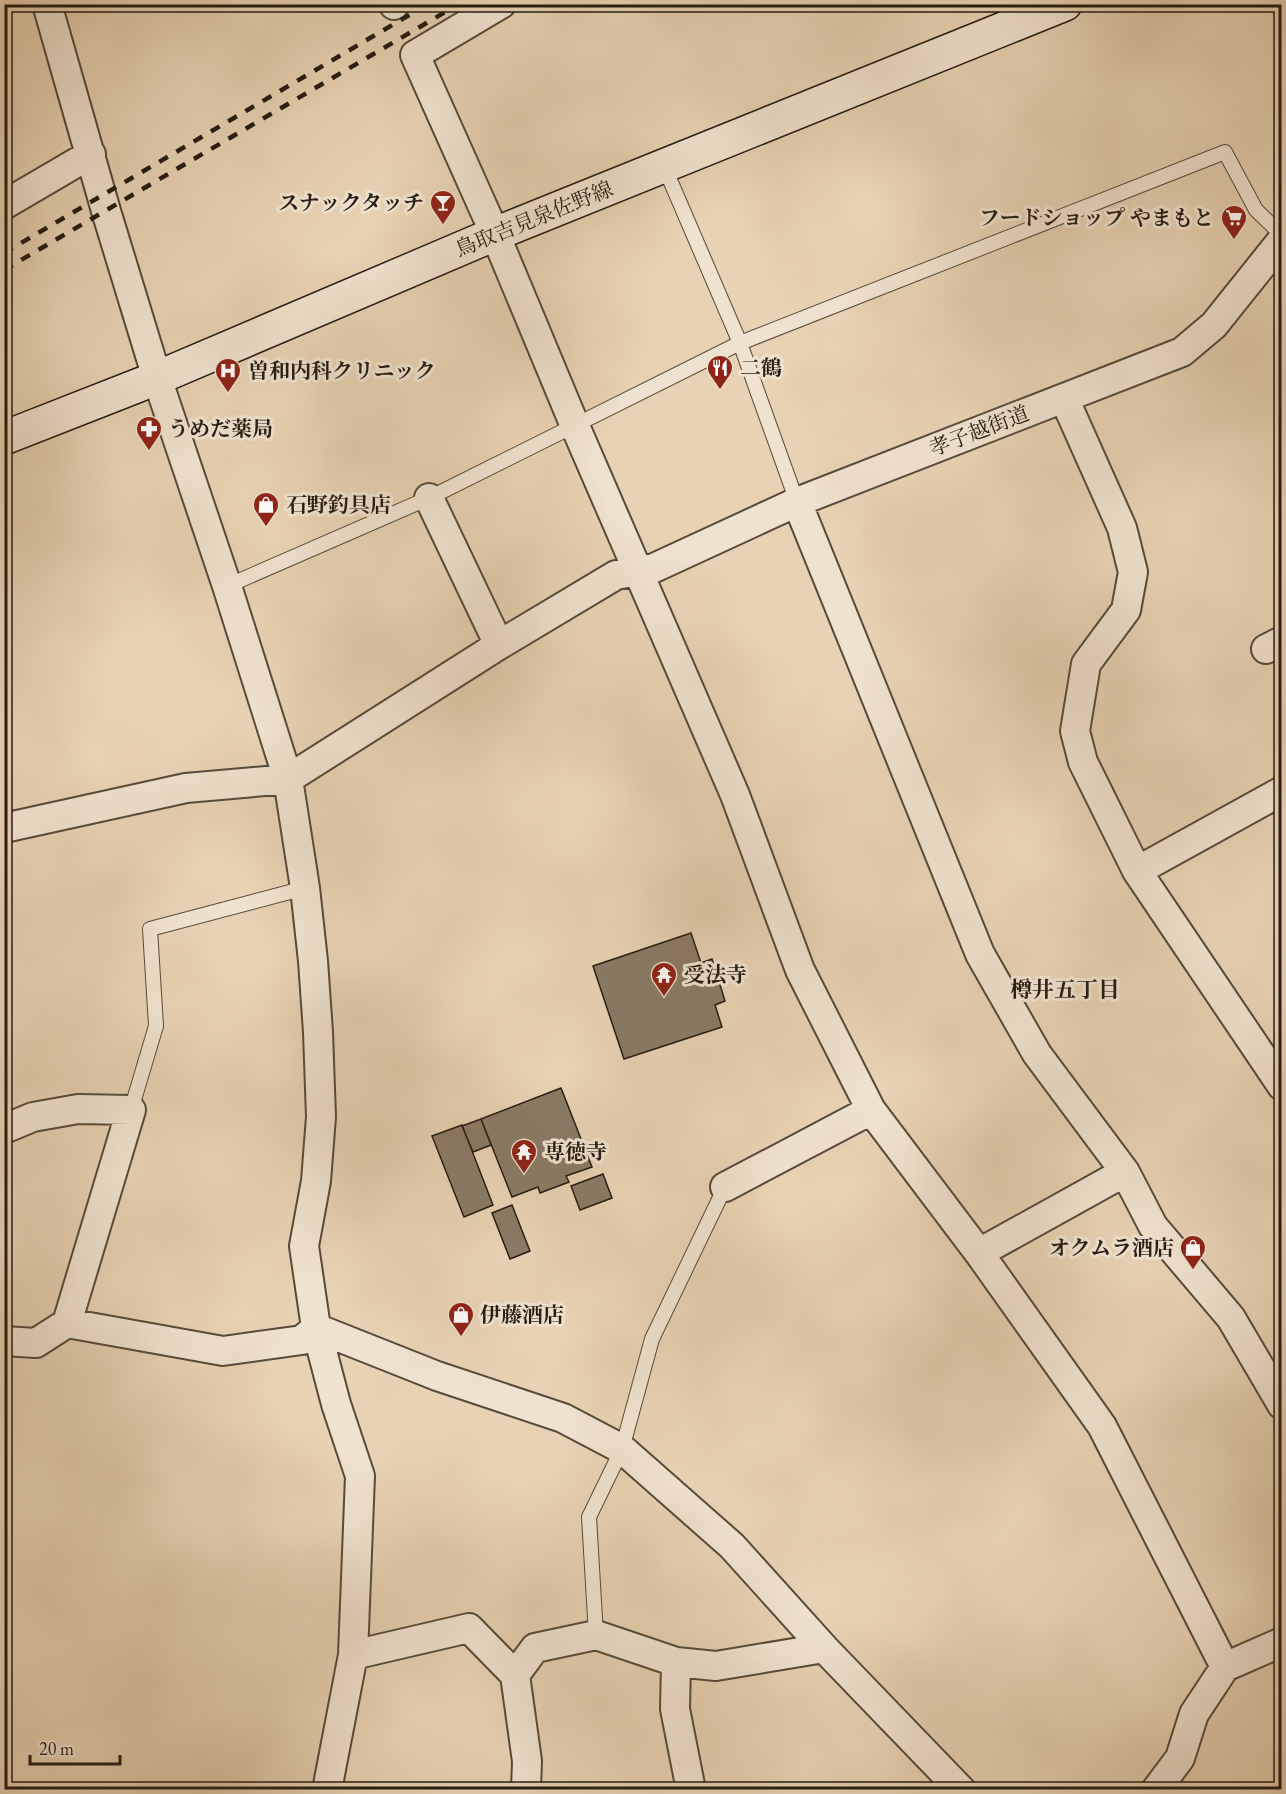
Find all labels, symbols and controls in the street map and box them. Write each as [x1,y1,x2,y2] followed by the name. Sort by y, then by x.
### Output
[451,175,617,263] street label: 鳥取吉見泉佐野線
[428,188,458,226] bar icon: スナックタッチ
[278,189,424,216] place label: スナックタッチ
[1219,203,1249,241] supermarket icon: フードショップ やまもと
[979,204,1214,231] place label: フードショップ やまもと
[705,353,735,391] restaurant icon: 二鶴
[740,354,782,381] place label: 二鶴
[213,356,243,394] hospital icon: 曽和内科クリニック
[248,357,436,384] place label: 曽和内科クリニック
[925,399,1033,462] street label: 孝子越街道
[134,414,164,452] pharmacy icon: うめだ薬局
[168,415,273,442] place label: うめだ薬局
[251,490,281,528] shop icon: 石野釣具店
[286,491,391,518] place label: 石野釣具店
[649,960,679,998] temple icon: 受法寺
[684,961,747,988] place label: 受法寺
[1010,975,1120,1004] district label: 樽井五丁目
[509,1137,539,1175] temple icon: 専徳寺
[544,1138,607,1165] place label: 専徳寺
[1178,1233,1208,1271] shop icon: オクムラ酒店
[1049,1234,1174,1261] place label: オクムラ酒店
[446,1300,476,1338] shop icon: 伊藤酒店
[480,1301,564,1328] place label: 伊藤酒店
[30,1728,120,1766] scale bar
[39,1737,74,1760] text: 20 m

